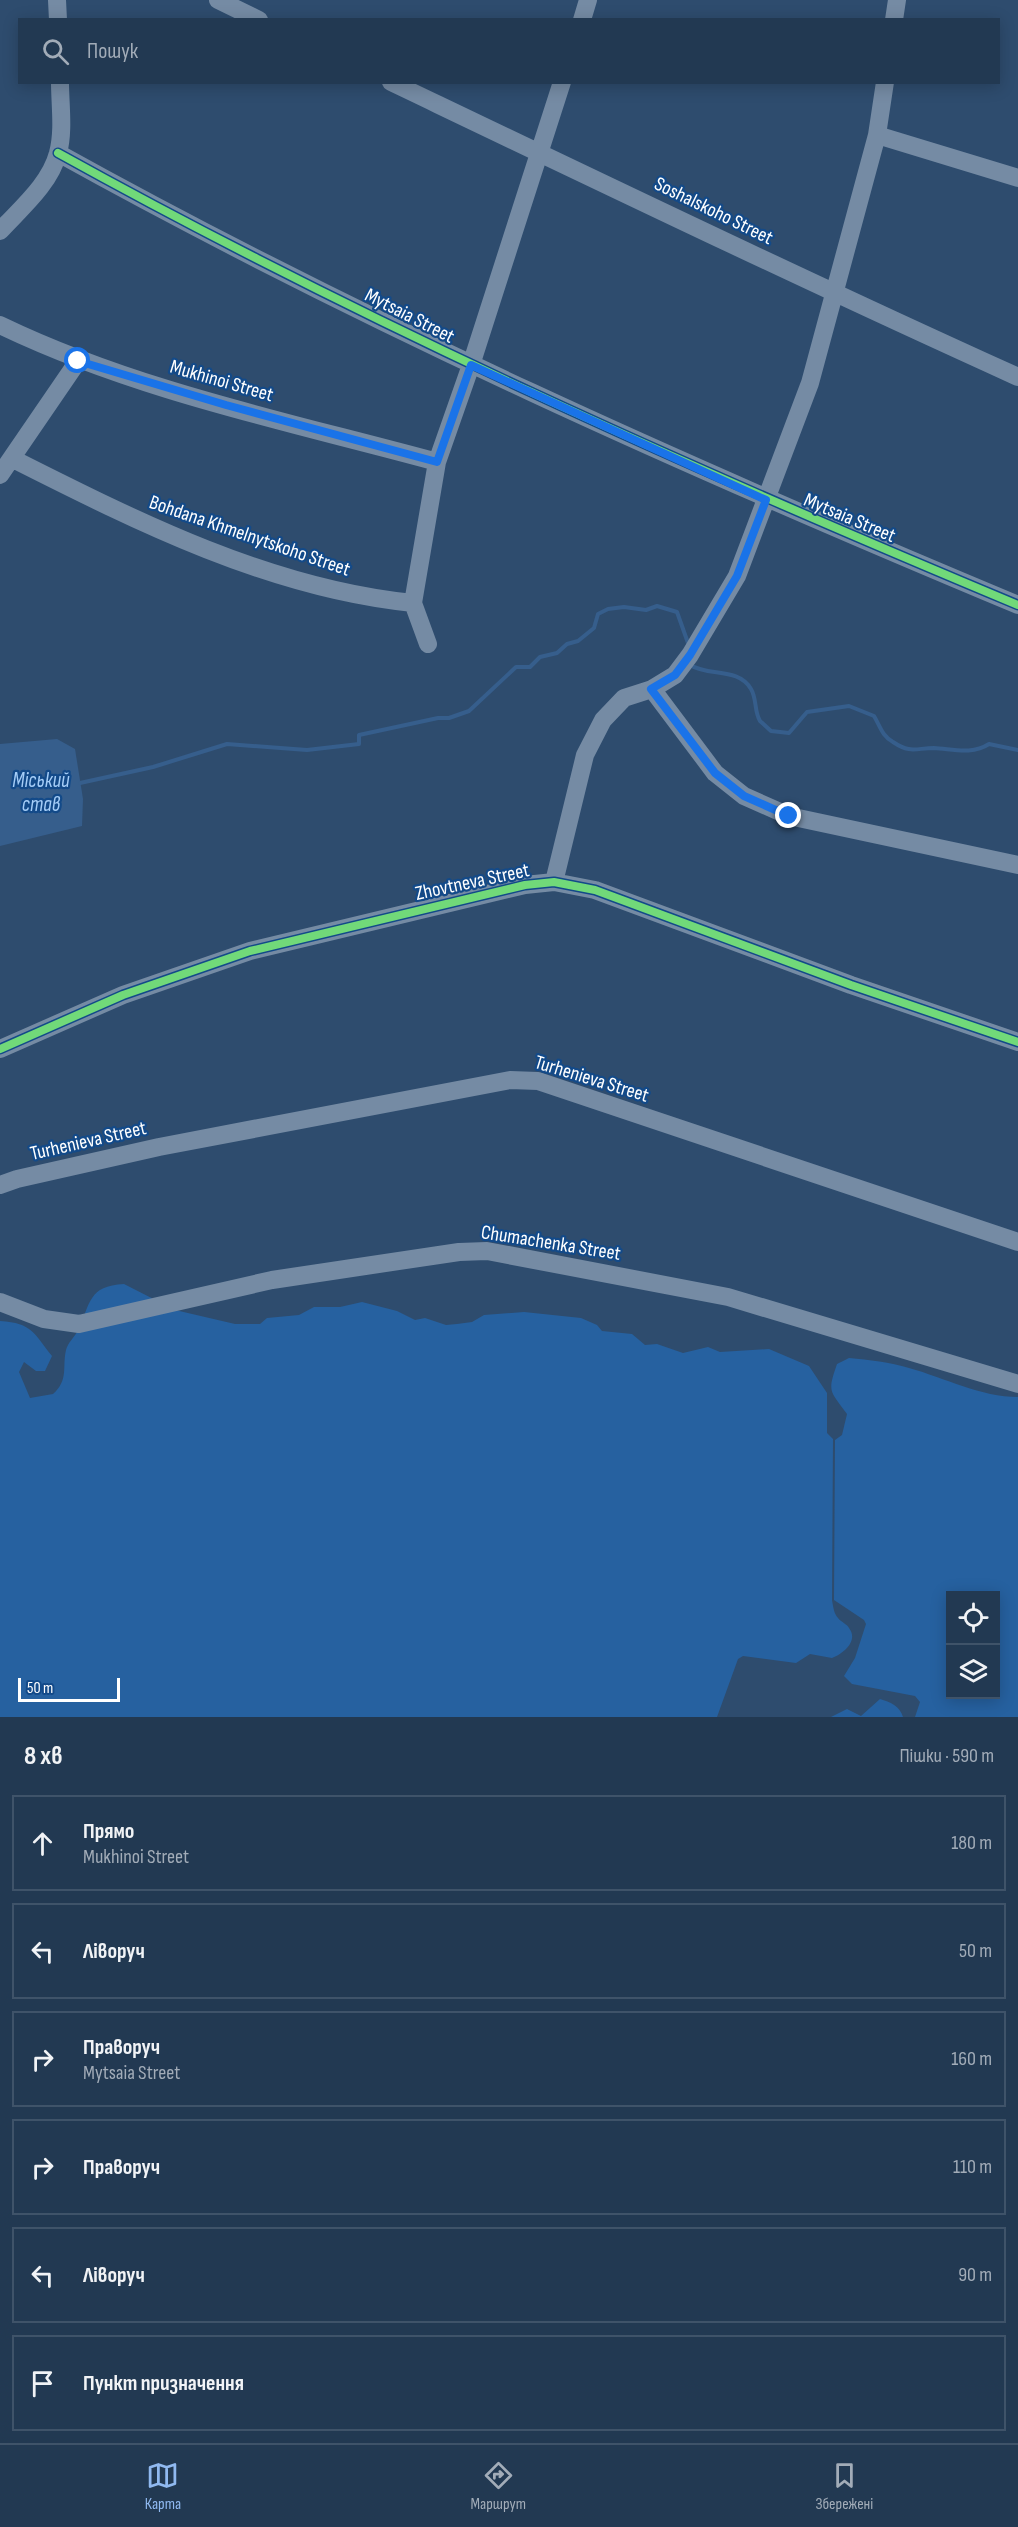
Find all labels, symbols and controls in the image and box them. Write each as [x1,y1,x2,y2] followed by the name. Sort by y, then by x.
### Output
[18,18,1000,84] search box
[39,35,72,68] icon: search
[87,38,138,65] text: Пошук
[650,172,777,250] street label: Soshalskoho Street
[361,283,458,349] street label: Mytsaia Street
[64,347,90,373] route start
[167,355,276,407] street label: Mukhinoi Street
[800,488,899,548] street label: Mytsaia Street
[146,490,353,582] street label: Bohdana Khmelnytskoho Street
[12,768,70,817] water label: Міський став
[775,802,801,828] route end
[413,858,531,906] street label: Zhovtneva Street
[532,1050,652,1108] street label: Turhenieva Street
[28,1116,148,1166] street label: Turhenieva Street
[479,1220,622,1266] street label: Chumachenka Street
[946,1591,1000,1699] map controls
[946,1591,1000,1645] button: locate
[946,1645,1000,1699] button: layers
[18,1675,120,1702] scale bar
[27,1679,53,1698] text: 50 m
[24,1741,63,1772] text: 8 хв
[899,1744,994,1768] text: Пішки · 590 m
[83,1818,134,1845] text: Прямо
[26,1827,59,1860] icon: ahead
[951,1831,992,1855] text: 180 m
[83,1845,189,1869] text: Mukhinoi Street
[26,1935,59,1968] icon: left
[83,1938,145,1965] text: Ліворуч
[959,1939,992,1963] text: 50 m
[83,2034,160,2061] text: Праворуч
[26,2043,59,2076] icon: right
[951,2047,992,2071] text: 160 m
[83,2061,180,2085] text: Mytsaia Street
[26,2151,59,2184] icon: right
[83,2154,160,2181] text: Праворуч
[953,2155,992,2179] text: 110 m
[26,2259,59,2292] icon: left
[83,2262,145,2289] text: Ліворуч
[958,2263,992,2287] text: 90 m
[26,2367,59,2400] icon: arrive
[83,2370,244,2397] text: Пункт призначення
[145,2459,181,2514] tab: Карта
[471,2459,526,2514] tab: Маршрут
[815,2459,873,2514] tab: Збережені

